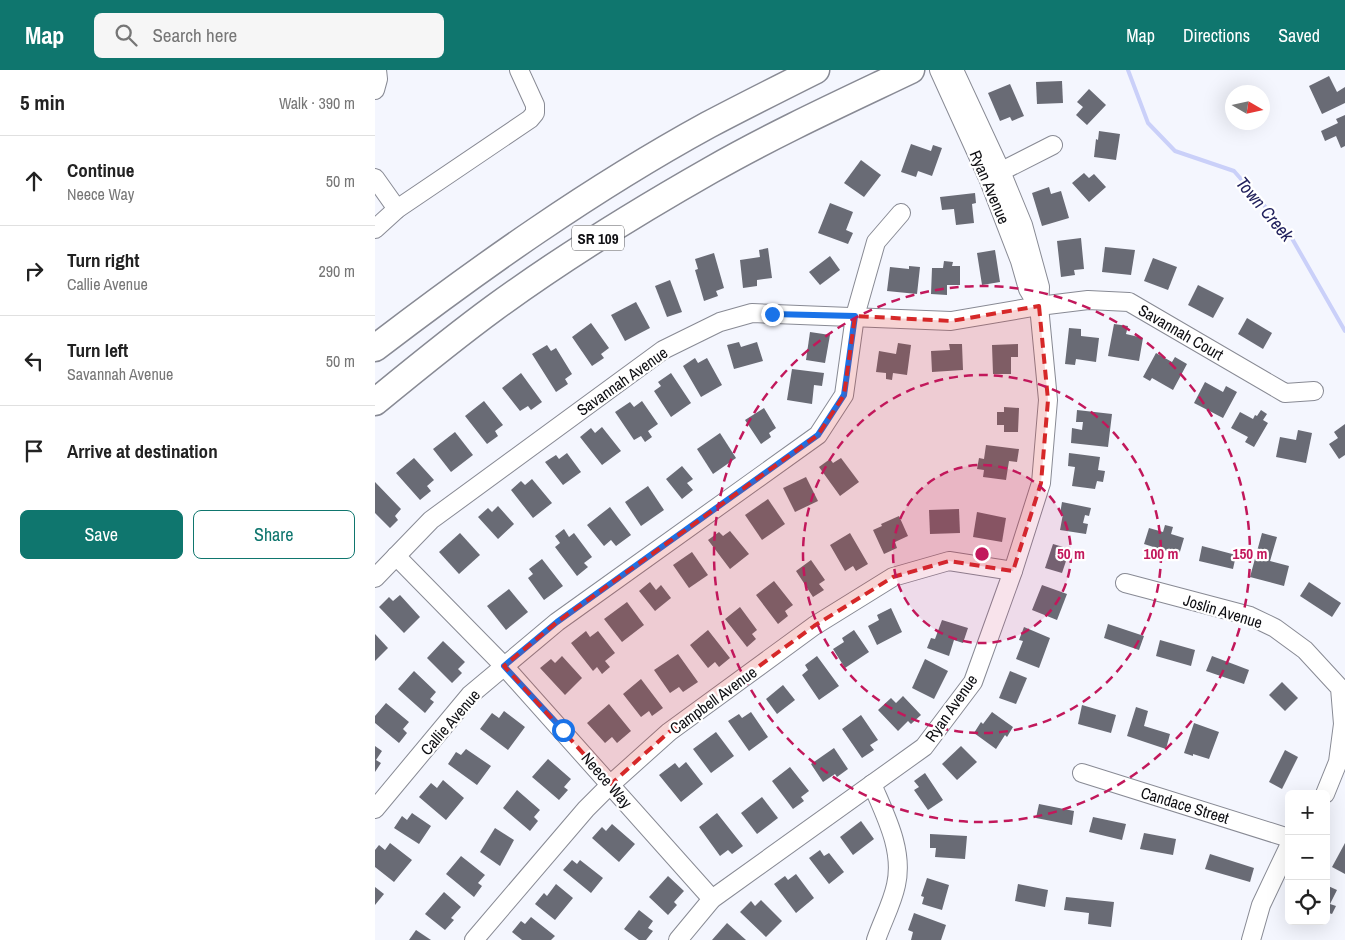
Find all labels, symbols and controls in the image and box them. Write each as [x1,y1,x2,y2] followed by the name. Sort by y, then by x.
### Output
[94,13,444,58] search box
[25,19,64,51] text: Map
[112,21,140,49] icon: search
[152,22,237,48] text: Search here
[1126,23,1155,48] text: Map
[1183,23,1250,48] text: Directions
[1278,23,1320,48] text: Saved
[1225,85,1270,130] north arrow
[20,88,65,117] text: 5 min
[279,92,355,114] text: Walk · 390 m
[965,147,1015,227] street label: Ryan Avenue
[67,157,135,183] text: Continue
[20,167,48,195] icon: ahead
[326,170,355,192] text: 50 m
[1230,171,1300,247] water label: Town Creek
[67,183,134,205] text: Neece Way
[572,226,624,250] road number: SR 109
[67,247,139,273] text: Turn right
[20,257,48,285] icon: right
[319,260,355,282] text: 290 m
[67,273,148,295] text: Callie Avenue
[1134,299,1228,365] street label: Savannah Court
[761,303,784,326] route end
[67,337,128,363] text: Turn left
[572,342,672,420] street label: Savannah Avenue
[20,347,48,375] icon: left
[326,350,355,372] text: 50 m
[67,363,173,385] text: Savannah Avenue
[20,437,48,465] icon: arrive
[67,438,218,464] text: Arrive at destination
[20,510,183,559] button: Save
[193,510,355,559] button: Share
[1057,543,1085,564] text: 50 m
[1144,543,1178,564] text: 100 m
[1233,543,1267,564] text: 150 m
[973,545,991,563] centre of rings
[1181,589,1265,633] street label: Joslin Avenue
[665,661,761,739] street label: Campbell Avenue
[920,670,982,746] street label: Ryan Avenue
[415,684,485,760] street label: Callie Avenue
[552,719,575,742] route start
[577,747,638,813] street label: Neece Way
[1138,781,1232,829] street label: Candace Street
[1285,790,1330,925] map controls
[1285,790,1330,835] button: +
[1285,835,1330,880] button: −
[1285,880,1330,925] button: locate

